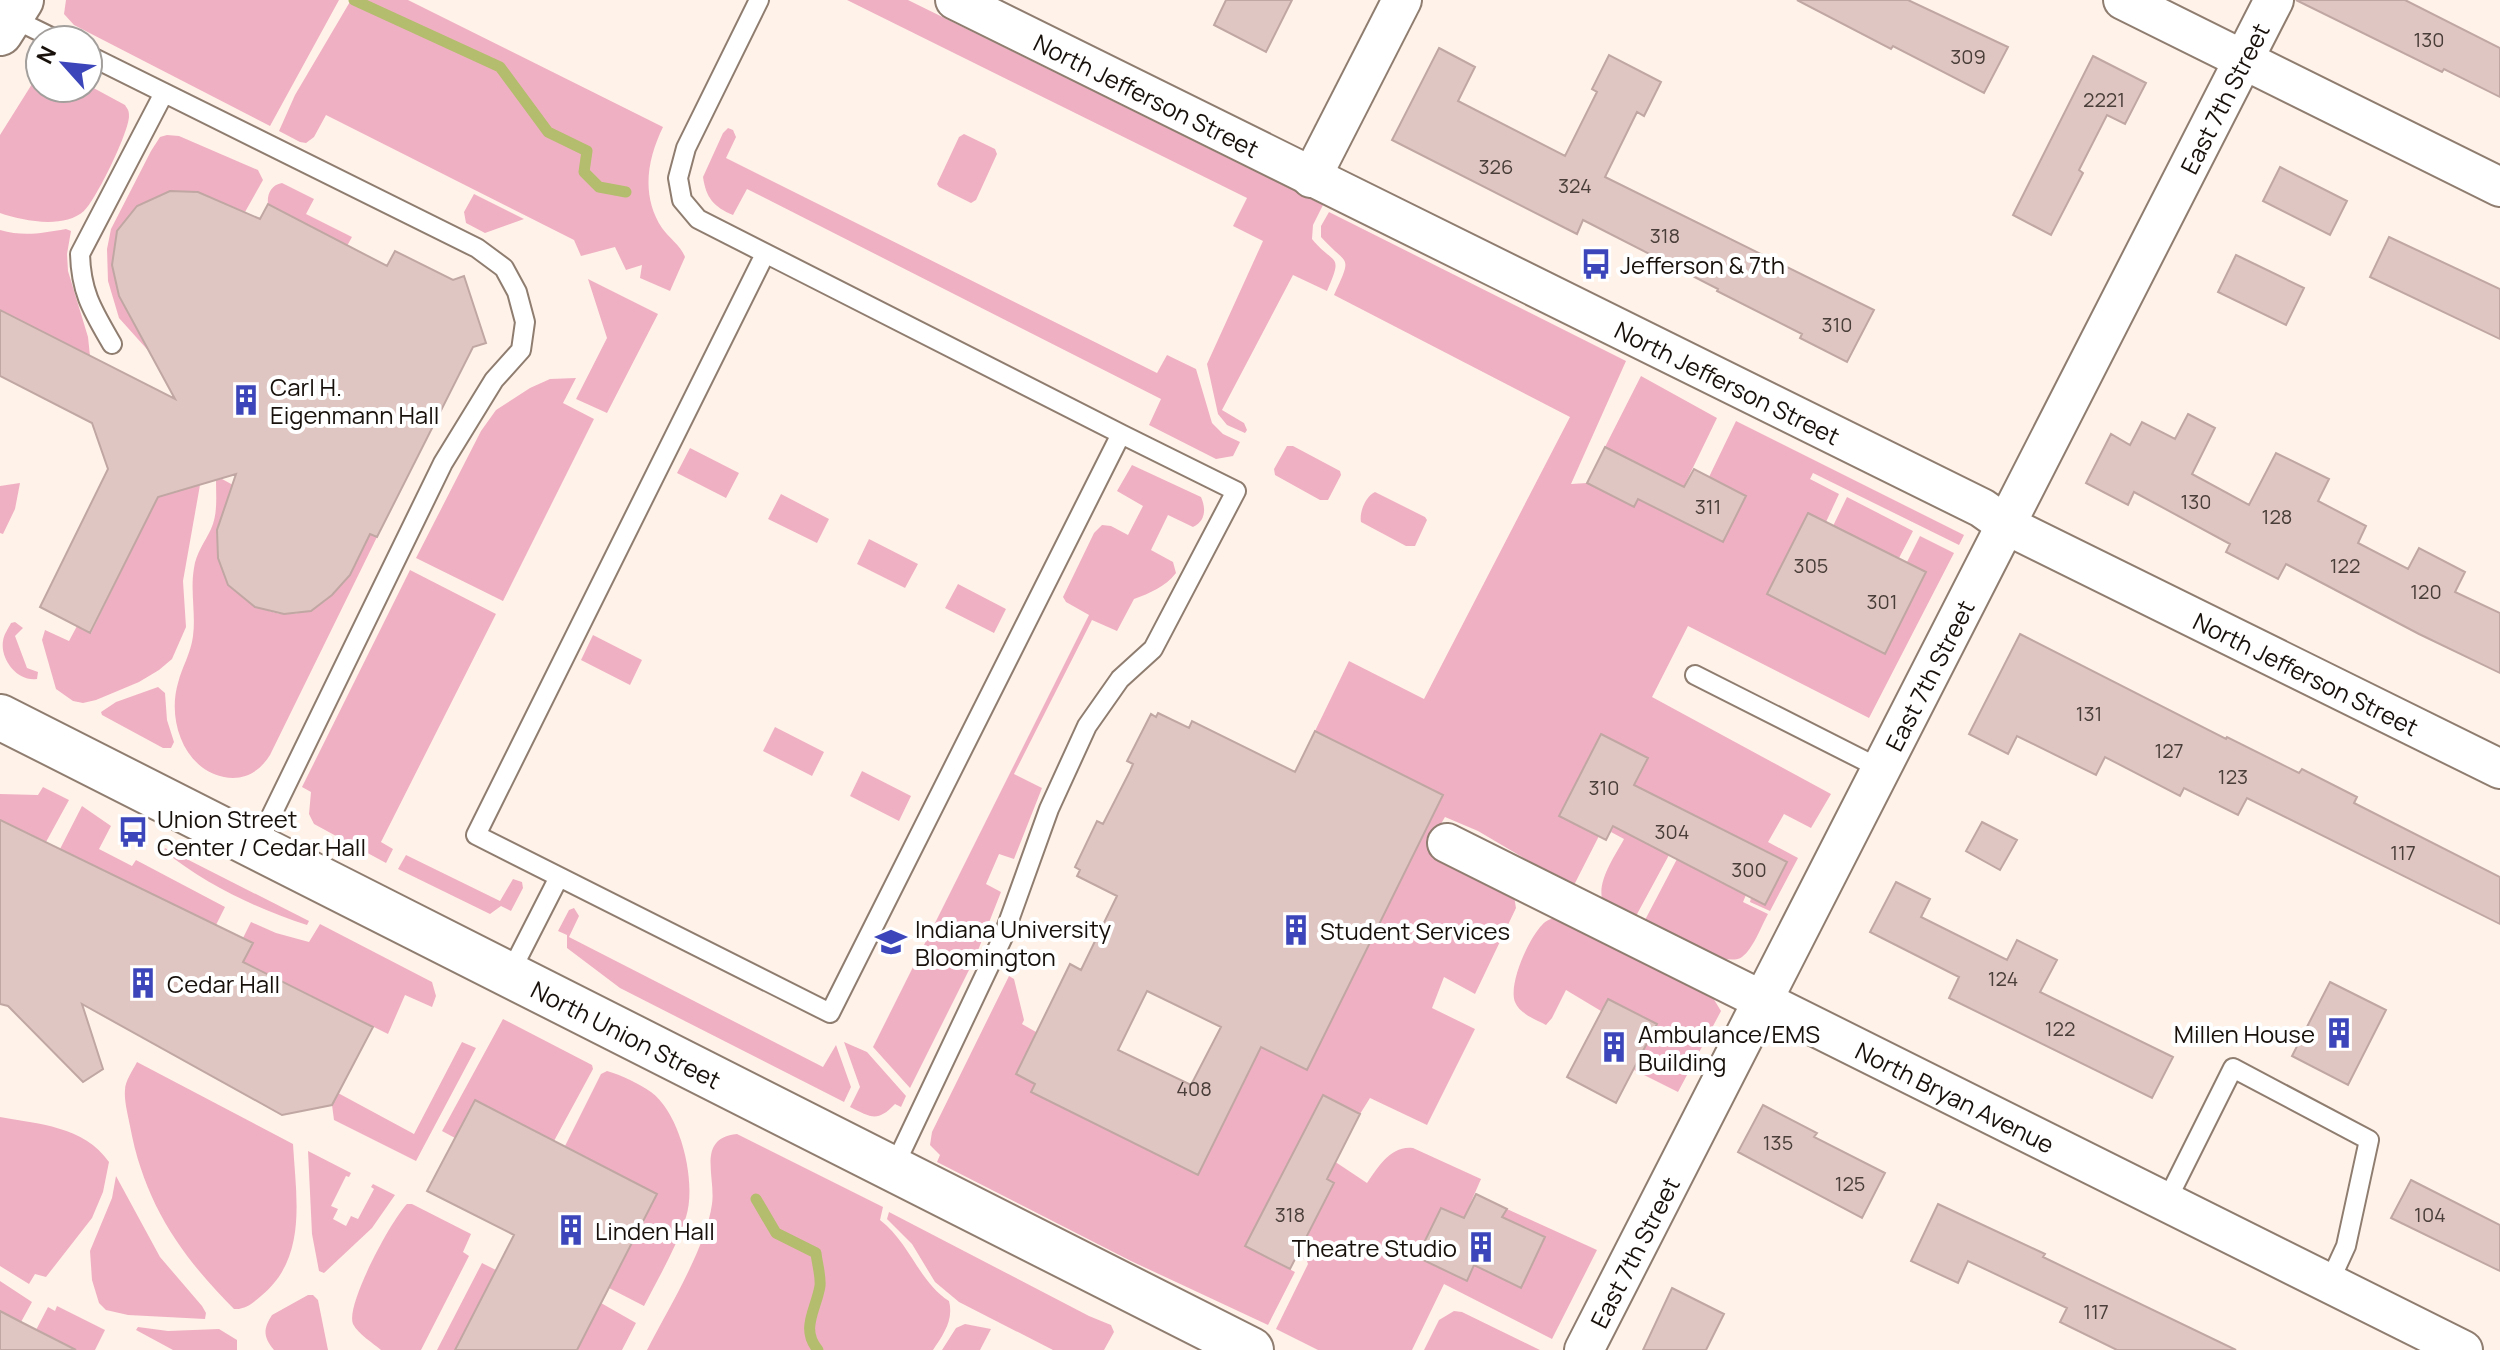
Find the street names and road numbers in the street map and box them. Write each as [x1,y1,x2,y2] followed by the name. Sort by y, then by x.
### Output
[2172,17,2276,179] street label: East 7th Street
[1029,25,1265,164] street label: North Jefferson Street
[1610,313,1846,452] street label: North Jefferson Street
[1877,594,1981,756] street label: East 7th Street
[2188,604,2424,743] street label: North Jefferson Street
[526,972,727,1096] street label: North Union Street
[1850,1033,2060,1160] street label: North Bryan Avenue
[1582,1171,1686,1333] street label: East 7th Street

